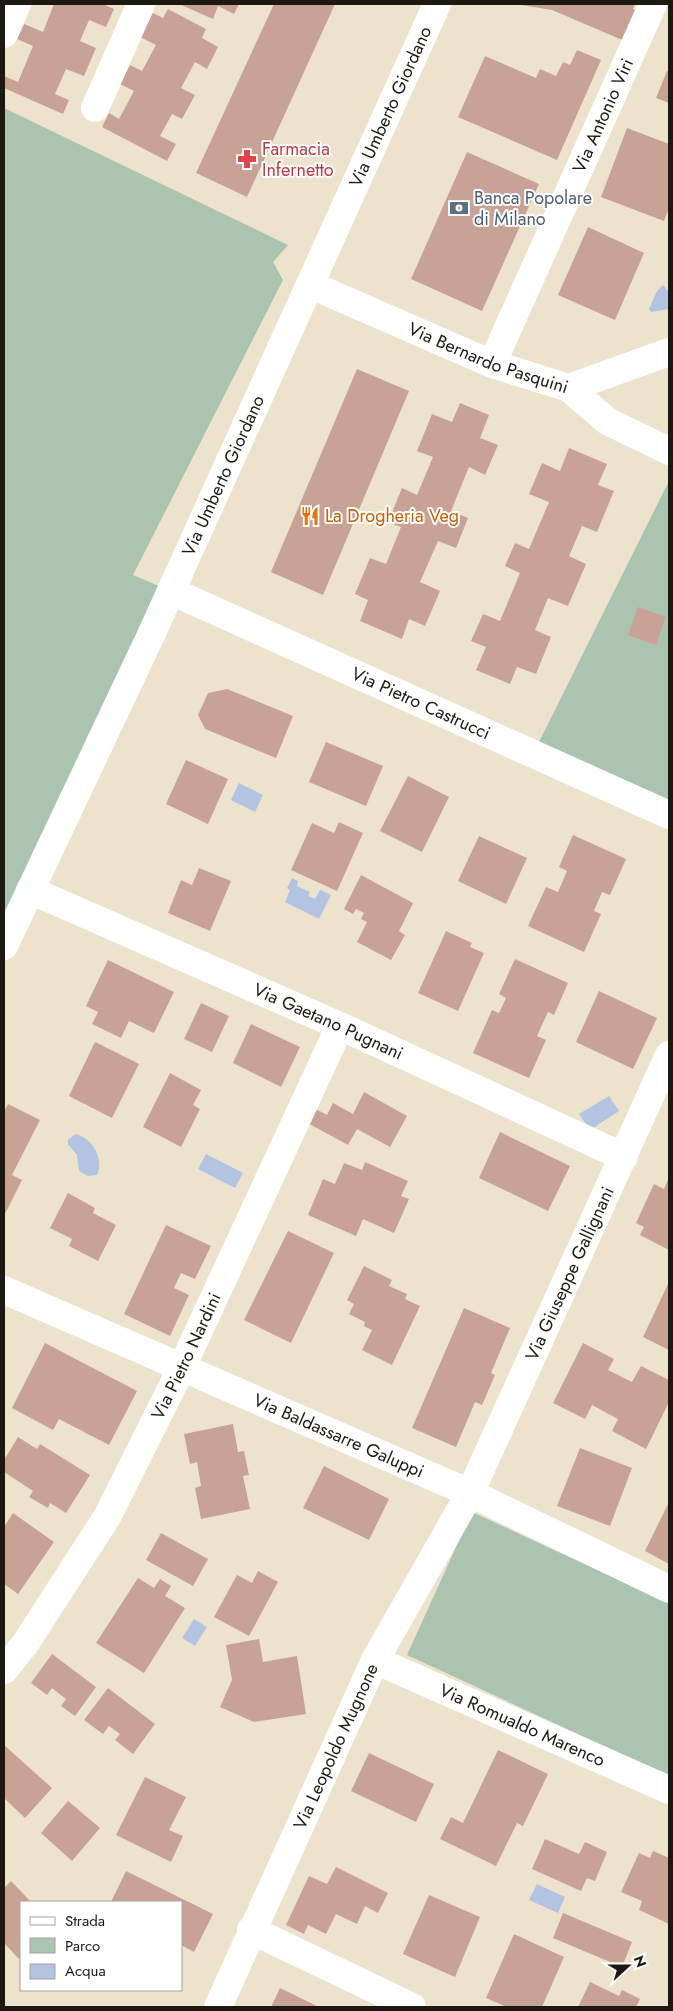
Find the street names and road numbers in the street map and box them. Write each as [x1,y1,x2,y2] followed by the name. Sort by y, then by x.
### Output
[343,22,438,191] street label: Via Umberto Giordano
[566,54,640,177] street label: Via Antonio Viri
[404,316,572,400] street label: Via Bernardo Pasquini
[175,391,271,560] street label: Via Umberto Giordano
[347,661,495,746] street label: Via Pietro Castrucci
[249,977,408,1066] street label: Via Gaetano Pugnani
[519,1182,621,1365] street label: Via Giuseppe Gallignani
[145,1288,228,1424] street label: Via Pietro Nardini
[249,1387,428,1484] street label: Via Baldassarre Galuppi
[287,1659,385,1834] street label: Via Leopoldo Mugnone
[435,1677,609,1773] street label: Via Romualdo Marenco

